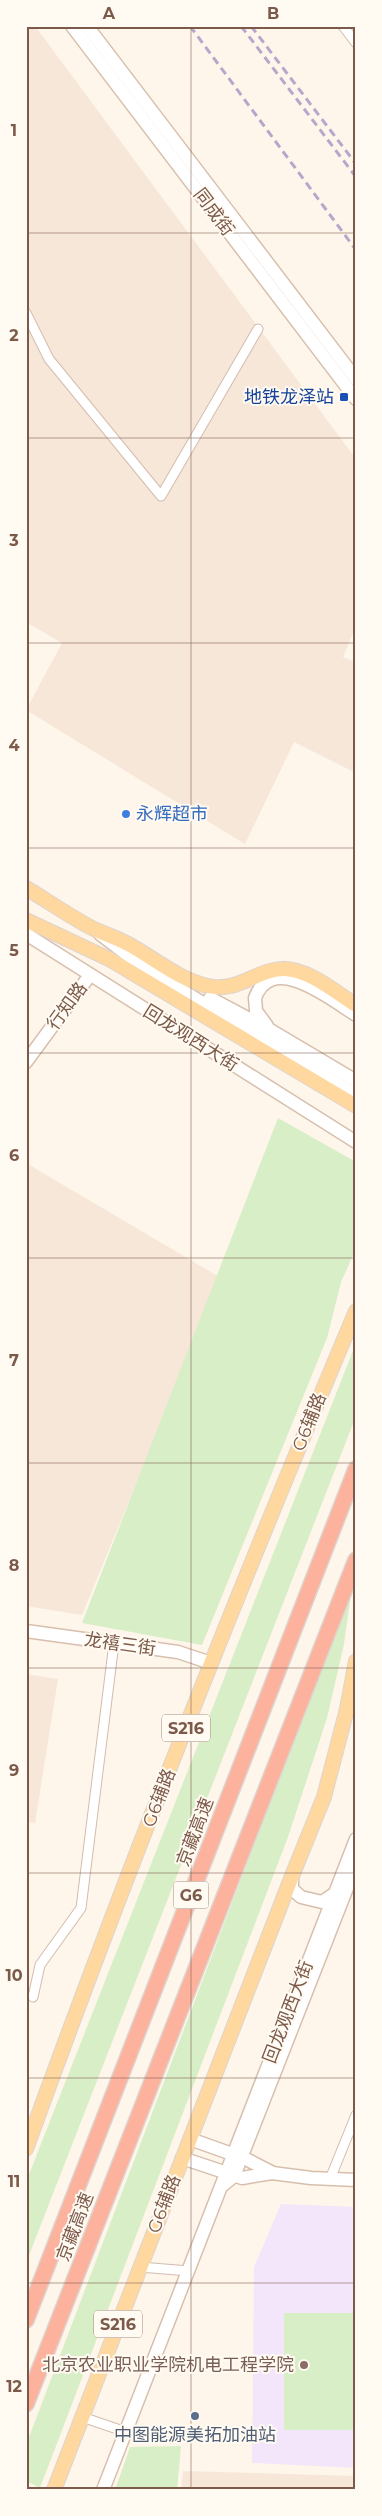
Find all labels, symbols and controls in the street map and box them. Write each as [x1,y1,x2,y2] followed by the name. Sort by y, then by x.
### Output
[102,4,116,23] text: A
[267,4,279,23] text: B
[11,121,17,140] text: 1
[189,184,239,240] street label: 同成街
[9,326,19,345] text: 2
[244,386,334,408] place label: 地铁龙泽站
[338,391,350,403] marker: 地铁龙泽站
[8,531,19,550] text: 3
[8,736,20,755] text: 4
[136,803,208,825] place label: 永辉超市
[120,808,132,820] marker: 永辉超市
[9,941,19,960] text: 5
[42,978,92,1034] street label: 行知路
[139,1000,243,1076] street label: 回龙观西大街
[9,1146,19,1165] text: 6
[9,1351,19,1370] text: 7
[287,1390,331,1454] street label: G6辅路
[9,1556,19,1575] text: 8
[83,1628,157,1660] street label: 龙禧三街
[162,1715,210,1742] road number: S216
[9,1761,19,1780] text: 9
[138,1766,180,1830] street label: G6辅路
[172,1794,218,1870] street label: 京藏高速
[174,1882,208,1908] road number: G6
[258,1958,318,2066] street label: 回龙观西大街
[5,1966,23,1985] text: 10
[8,2172,20,2191] text: 11
[143,2172,185,2236] street label: G6辅路
[52,2189,98,2265] street label: 京藏高速
[94,2310,142,2338] road number: S216
[42,2354,294,2376] place label: 北京农业职业学院机电工程学院
[298,2359,310,2371] marker: 北京农业职业学院机电工程学院
[6,2377,22,2396] text: 12
[189,2410,201,2422] marker: 中图能源美拓加油站
[114,2424,276,2446] place label: 中图能源美拓加油站

